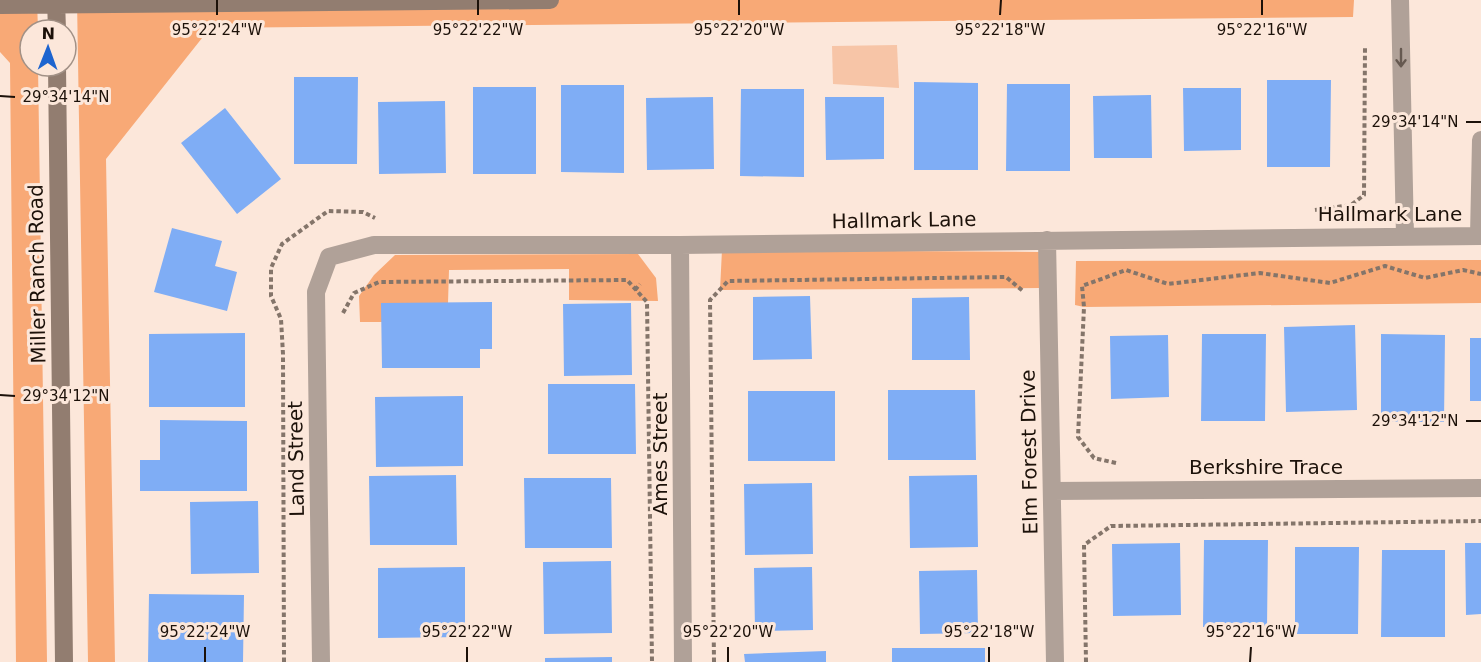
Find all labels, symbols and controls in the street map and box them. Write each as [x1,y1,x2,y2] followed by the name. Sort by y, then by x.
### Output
[18,18,78,78] north arrow
[172,21,262,39] text: 95°22'24"W
[433,21,523,39] text: 95°22'22"W
[694,21,784,39] text: 95°22'20"W
[955,21,1045,39] text: 95°22'18"W
[1217,21,1307,39] text: 95°22'16"W
[41,24,55,43] text: N
[1395,48,1407,68] one-way arrow
[22,88,110,106] text: 29°34'14"N
[1371,113,1459,131] text: 29°34'14"N
[23,184,51,364] street label: Miller Ranch Road
[1318,202,1462,226] street label: Hallmark Lane
[831,207,977,233] street label: Hallmark Lane
[1016,369,1042,535] street label: Elm Forest Drive
[22,387,110,405] text: 29°34'12"N
[648,392,672,516] street label: Ames Street
[283,401,309,517] street label: Land Street
[1371,412,1459,430] text: 29°34'12"N
[1189,455,1343,479] street label: Berkshire Trace
[160,623,250,641] text: 95°22'24"W
[422,623,512,641] text: 95°22'22"W
[683,623,773,641] text: 95°22'20"W
[944,623,1034,641] text: 95°22'18"W
[1206,623,1296,641] text: 95°22'16"W

